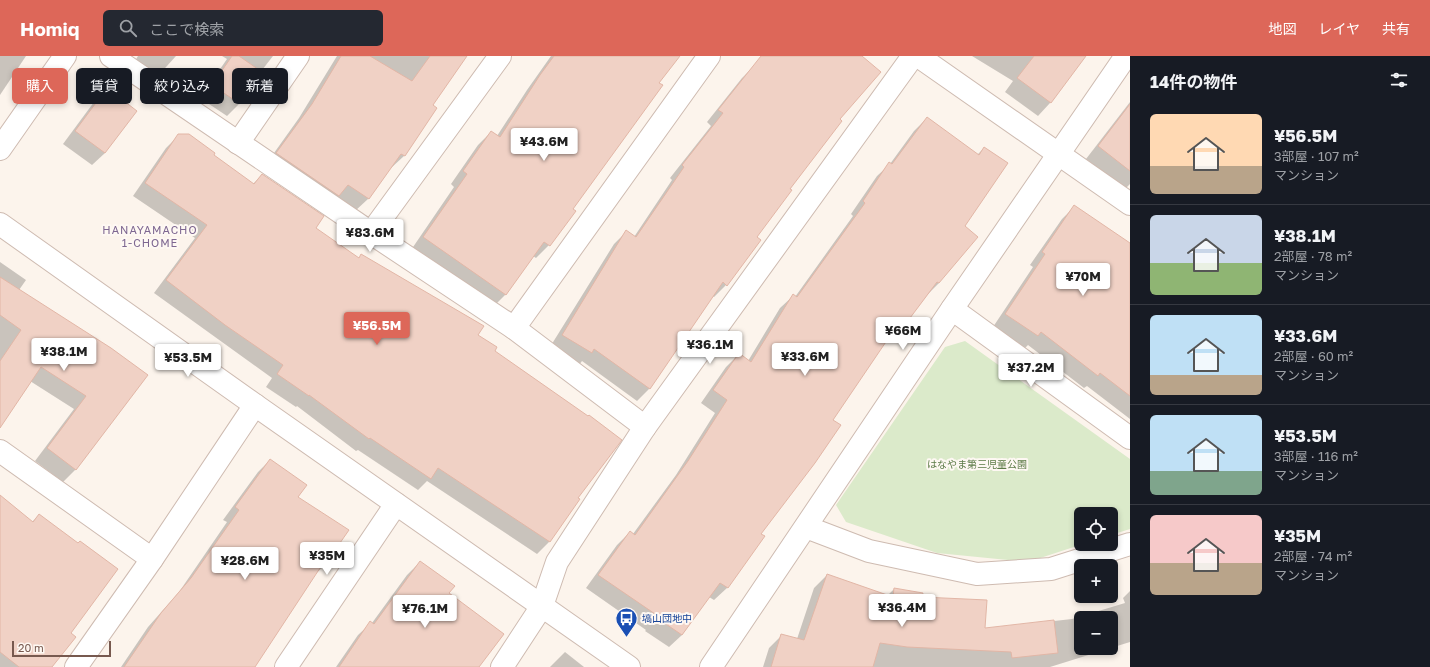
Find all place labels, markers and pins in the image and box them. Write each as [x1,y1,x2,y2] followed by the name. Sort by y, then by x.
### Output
[511,128,577,162] pin: ¥43.6M
[337,219,403,253] pin: ¥83.6M
[1059,263,1107,297] pin: ¥70M
[344,312,410,346] pin: ¥56.5M
[879,317,927,351] pin: ¥66M
[677,331,743,365] pin: ¥36.1M
[31,338,97,372] pin: ¥38.1M
[772,343,838,377] pin: ¥33.6M
[155,344,221,378] pin: ¥53.5M
[998,354,1064,388] pin: ¥37.2M
[303,542,351,576] pin: ¥35M
[212,547,278,581] pin: ¥28.6M
[869,594,935,628] pin: ¥36.4M
[392,595,458,629] pin: ¥76.1M
[614,605,640,638] bus stop icon: 塙山団地中
[642,612,692,624] place label: 塙山団地中

